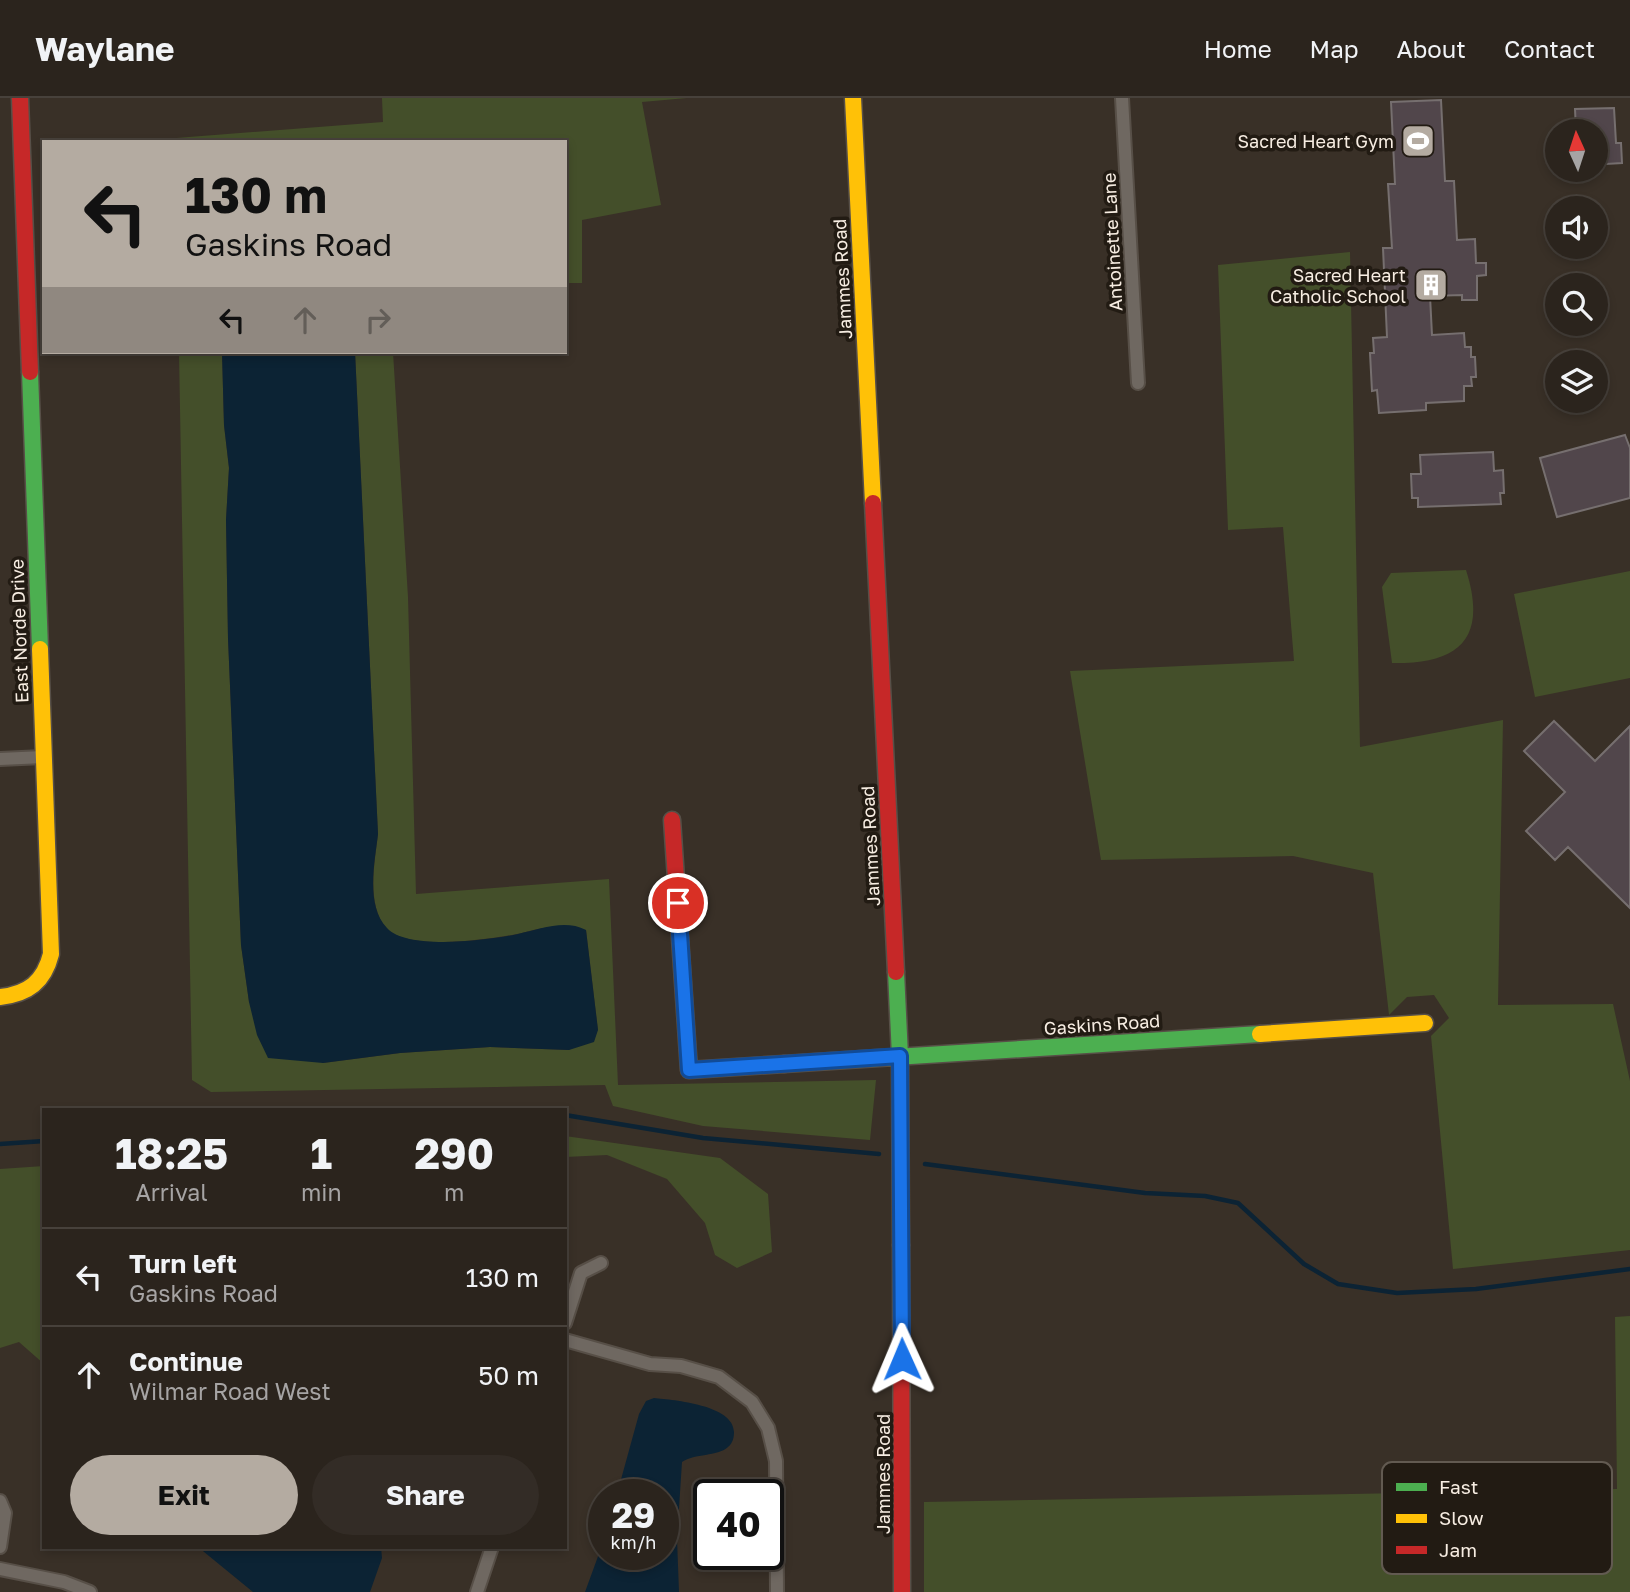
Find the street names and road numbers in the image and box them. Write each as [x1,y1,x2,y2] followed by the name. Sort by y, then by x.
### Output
[1097,172,1127,312] street label: Antoinette Lane
[828,218,856,340] street label: Jammes Road
[5,559,33,703] street label: East Norde Drive
[856,785,884,907] street label: Jammes Road
[1043,1009,1161,1039] street label: Gaskins Road
[872,1414,894,1534] street label: Jammes Road

